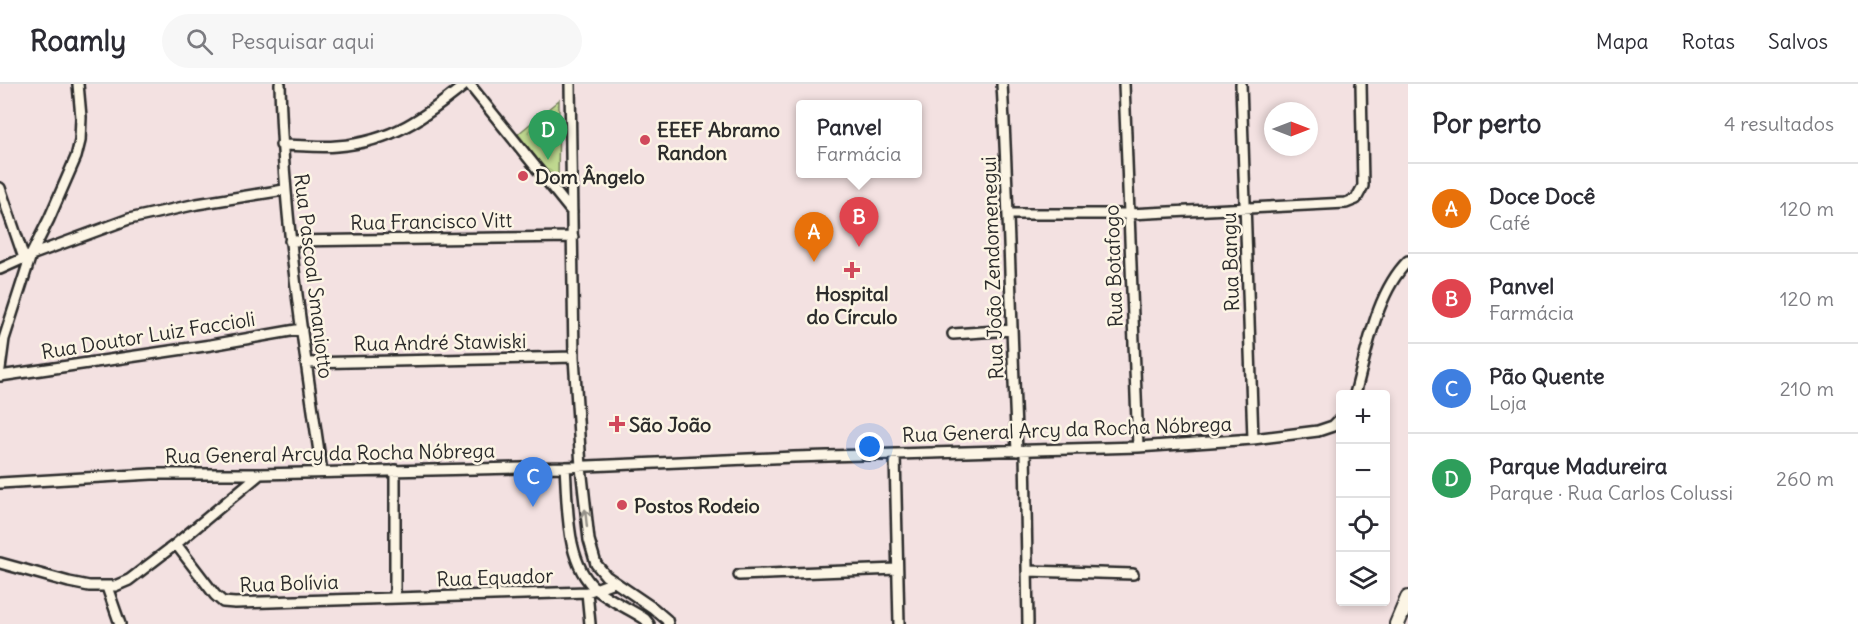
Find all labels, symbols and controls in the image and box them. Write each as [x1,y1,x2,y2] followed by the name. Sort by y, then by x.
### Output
[162,14,582,68] search box
[30,23,126,59] text: Roamly
[183,25,216,58] icon: search
[231,27,374,55] text: Pesquisar aqui
[1596,28,1649,55] text: Mapa
[1682,28,1735,55] text: Rotas
[1768,28,1828,55] text: Salvos
[796,100,922,178] popup
[1264,102,1318,156] north arrow
[1432,107,1541,140] text: Por perto
[528,110,568,160] pin: D
[1724,111,1834,136] text: 4 resultados
[817,113,882,141] text: Panvel
[657,117,780,165] place label: EEEF Abramo Randon
[638,133,652,147] marker: EEEF Abramo Randon
[817,141,901,166] text: Farmácia
[976,156,1008,380] street label: Rua João Zendomenegui
[535,164,645,189] place label: Dom Ângelo
[516,169,530,183] marker: Dom Ângelo
[289,172,339,380] street label: Rua Pascoal Smaniotto
[1489,182,1595,210] text: Doce Docê
[1445,196,1458,221] text: A
[1780,196,1834,221] text: 120 m
[840,198,878,247] pin: B
[1098,204,1128,328] street label: Rua Botafogo
[350,207,512,235] street label: Rua Francisco Vitt
[1489,210,1530,235] text: Café
[794,212,834,262] pin: A
[1216,212,1244,312] street label: Rua Bangu
[843,261,861,279] marker: Hospital do Círculo
[1489,272,1554,300] text: Panvel
[807,281,897,329] place label: Hospital do Círculo
[1445,286,1458,311] text: B
[1780,286,1834,311] text: 120 m
[1489,300,1574,325] text: Farmácia
[39,306,257,364] street label: Rua Doutor Luiz Faccioli
[353,328,527,356] street label: Rua André Stawiski
[1489,362,1605,390] text: Pão Quente
[1445,376,1458,401] text: C
[1780,376,1834,401] text: 210 m
[1336,390,1390,606] map controls
[1336,390,1390,444] button: +
[1489,390,1527,415] text: Loja
[902,411,1232,447] street label: Rua General Arcy da Rocha Nóbrega
[629,412,711,437] place label: São João
[610,417,624,431] marker: São João
[855,432,884,461] your location
[165,438,495,468] street label: Rua General Arcy da Rocha Nóbrega
[1336,444,1390,498] button: −
[1489,452,1667,480] text: Parque Madureira
[514,458,552,507] pin: C
[1444,466,1459,491] text: D
[1776,466,1834,491] text: 260 m
[1489,480,1733,505] text: Parque · Rua Carlos Colussi
[634,493,760,518] place label: Postos Rodeio
[615,498,629,512] marker: Postos Rodeio
[1336,498,1390,552] button: locate
[580,508,591,528] one-way arrow
[1336,552,1390,606] button: layers
[436,562,554,592] street label: Rua Equador
[239,569,339,597] street label: Rua Bolívia

